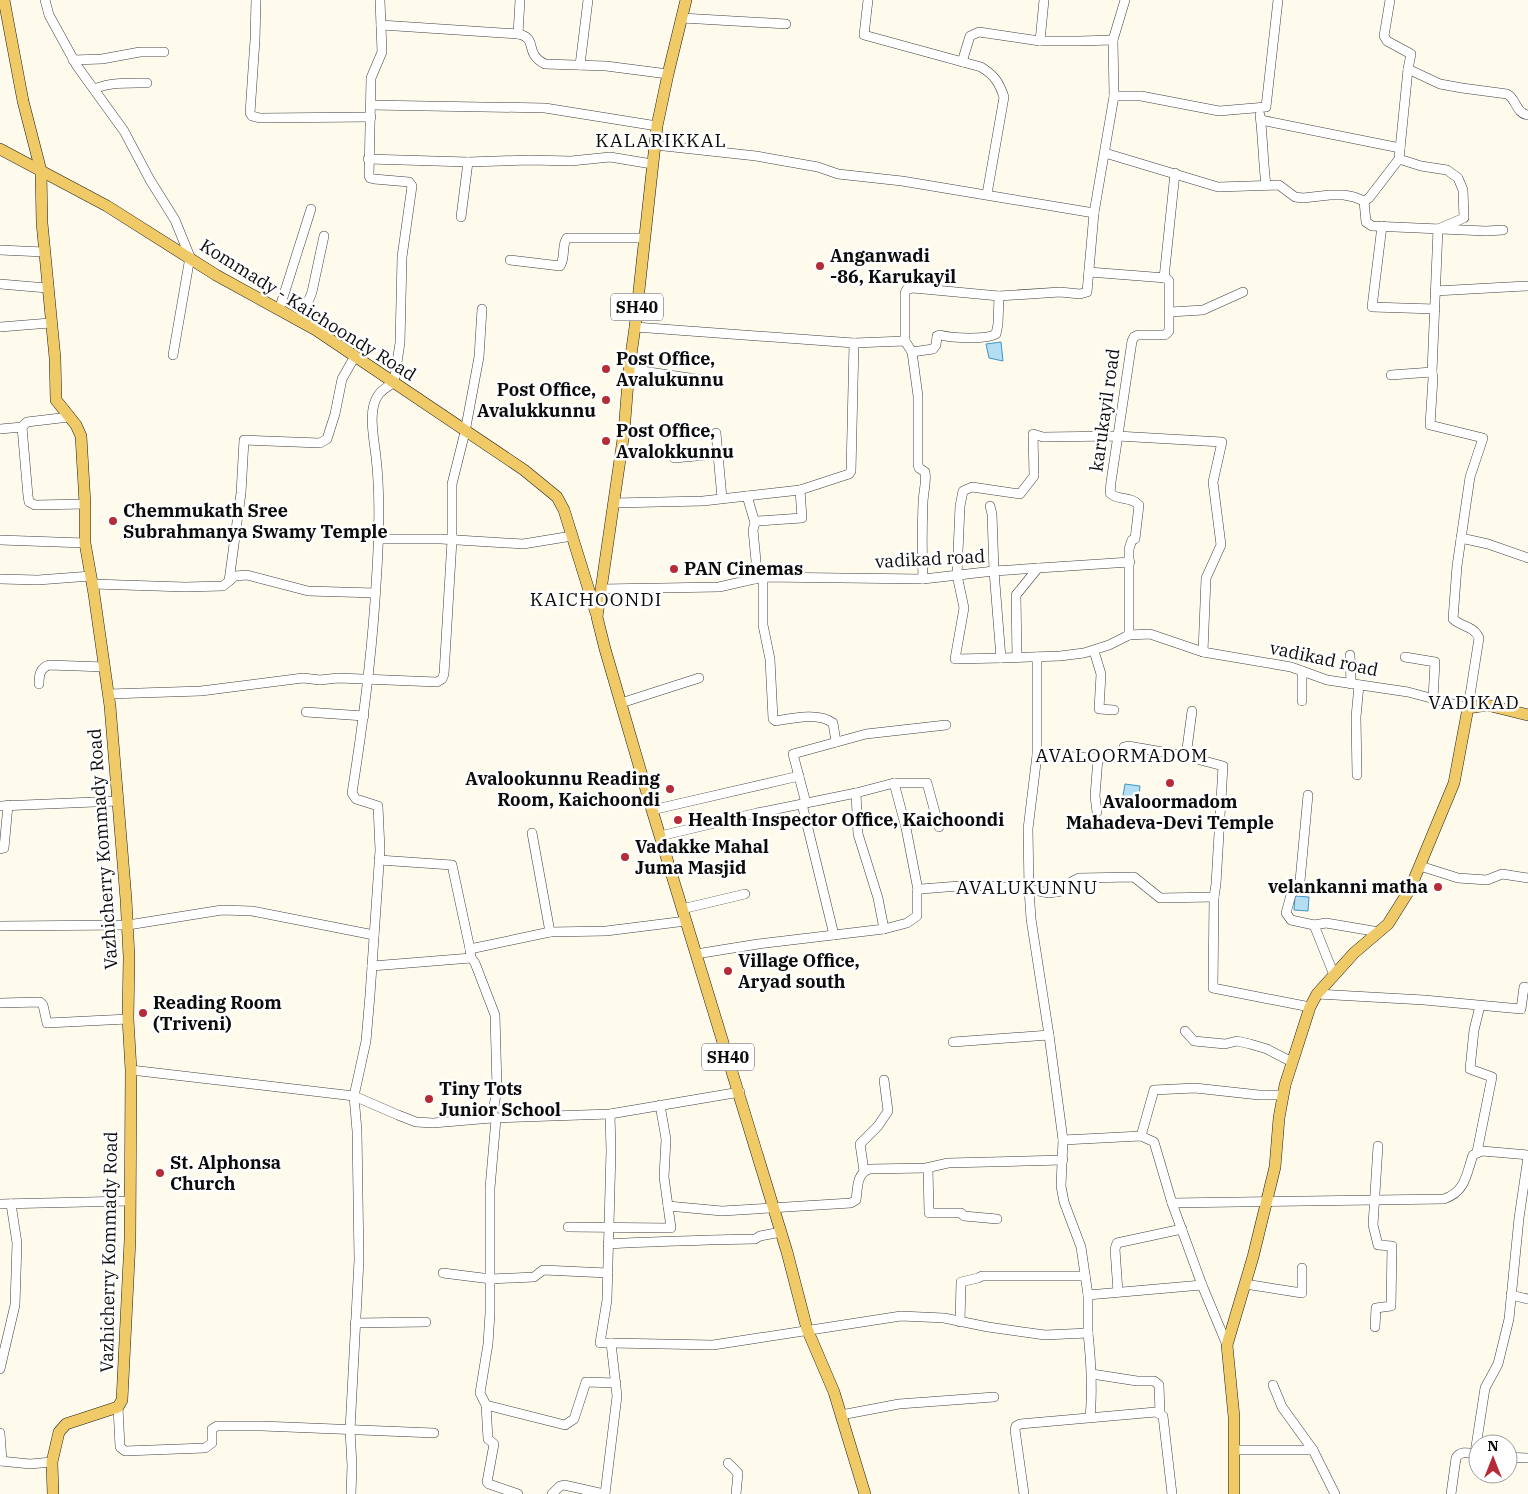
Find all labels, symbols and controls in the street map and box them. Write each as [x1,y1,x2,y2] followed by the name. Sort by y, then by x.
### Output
[595,128,727,152] district label: KALARIKKAL
[196,233,421,386] street label: Kommady - Kaichoondy Road
[830,244,956,288] place label: Anganwadi -86, Karukayil
[814,260,826,272] marker: Anganwadi -86, Karukayil
[611,294,663,320] road number: SH40
[616,347,724,391] place label: Post Office, Avalukunnu
[1084,347,1125,473] street label: karukayil road
[600,363,612,375] marker: Post Office, Avalukunnu
[477,378,596,422] place label: Post Office, Avalukkunnu
[600,394,612,406] marker: Post Office, Avalukkunnu
[616,419,734,463] place label: Post Office, Avalokkunnu
[600,435,612,447] marker: Post Office, Avalokkunnu
[123,499,388,543] place label: Chemmukath Sree Subrahmanya Swamy Temple
[107,515,119,527] marker: Chemmukath Sree Subrahmanya Swamy Temple
[874,544,986,573] street label: vadikad road
[684,557,803,580] place label: PAN Cinemas
[668,563,680,575] marker: PAN Cinemas
[530,587,662,611] district label: KAICHOONDI
[1268,636,1381,681] street label: vadikad road
[1428,690,1520,714] district label: VADIKAD
[83,728,122,970] street label: Vazhicherry Kommady Road
[1035,743,1209,767] district label: AVALOORMADOM
[465,767,661,811] place label: Avalookunnu Reading Room, Kaichoondi
[1164,777,1176,789] marker: Avaloormadom Mahadeva-Devi Temple
[664,783,676,795] marker: Avalookunnu Reading Room, Kaichoondi
[1066,790,1274,834] place label: Avaloormadom Mahadeva-Devi Temple
[688,808,1004,831] place label: Health Inspector Office, Kaichoondi
[672,814,684,826] marker: Health Inspector Office, Kaichoondi
[635,835,769,879] place label: Vadakke Mahal Juma Masjid
[619,851,631,863] marker: Vadakke Mahal Juma Masjid
[956,875,1098,899] district label: AVALUKUNNU
[1268,875,1428,898] place label: velankanni matha
[1432,881,1444,893] marker: velankanni matha
[738,949,860,993] place label: Village Office, Aryad south
[722,965,734,977] marker: Village Office, Aryad south
[153,991,282,1035] place label: Reading Room (Triveni)
[137,1007,149,1019] marker: Reading Room (Triveni)
[702,1044,754,1070] road number: SH40
[439,1077,561,1121] place label: Tiny Tots Junior School
[423,1093,435,1105] marker: Tiny Tots Junior School
[95,1131,122,1373] street label: Vazhicherry Kommady Road
[170,1151,281,1195] place label: St. Alphonsa Church
[154,1167,166,1179] marker: St. Alphonsa Church
[1468,1434,1518,1484] north arrow
[1487,1437,1499,1455] text: N

